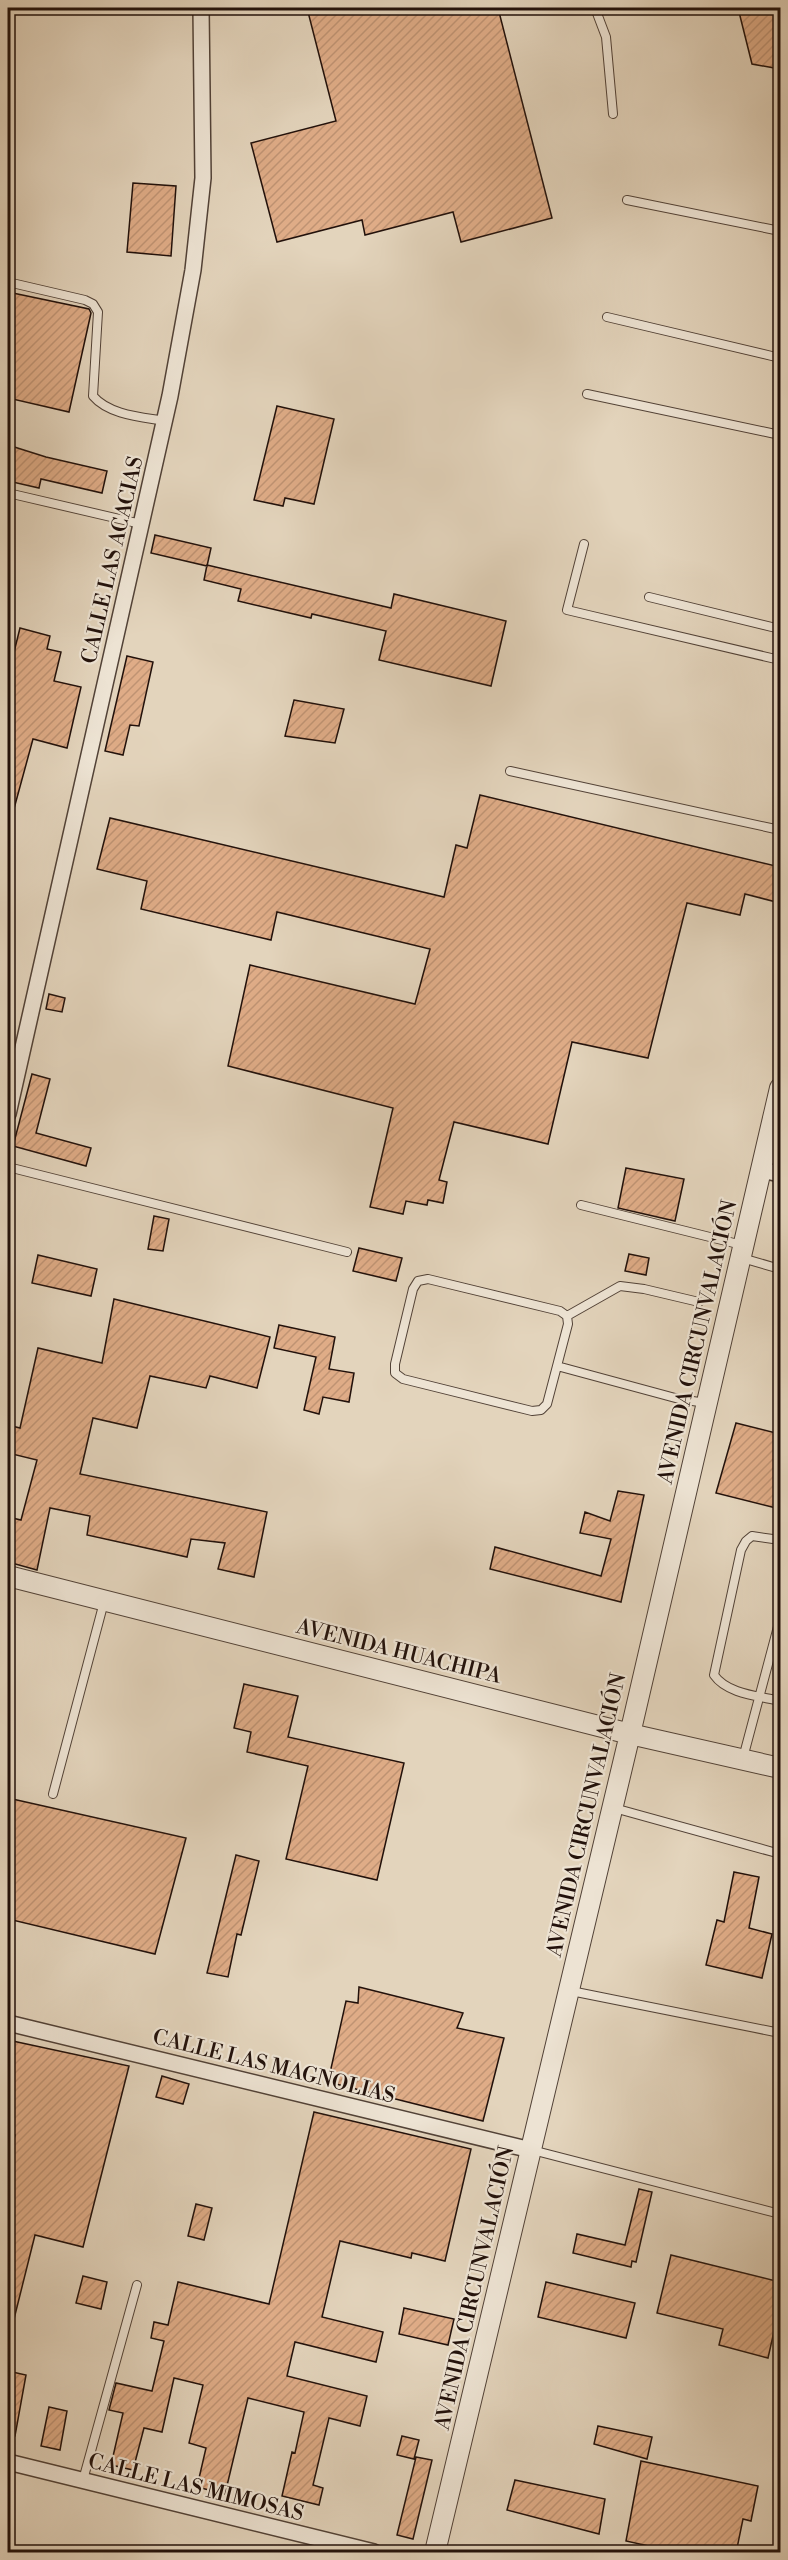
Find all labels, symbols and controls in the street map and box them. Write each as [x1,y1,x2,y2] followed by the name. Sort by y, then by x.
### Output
[76,454,149,666] street label: CALLE LAS ACACIAS
[649,1197,743,1488] street label: AVENIDA CIRCUNVALACIÓN
[293,1614,504,1690] street label: AVENIDA HUACHIPA
[538,1670,632,1961] street label: AVENIDA CIRCUNVALACIÓN
[150,2024,398,2110] street label: CALLE LAS MAGNOLIAS
[426,2143,520,2434] street label: AVENIDA CIRCUNVALACIÓN
[85,2449,306,2527] street label: CALLE LAS MIMOSAS

